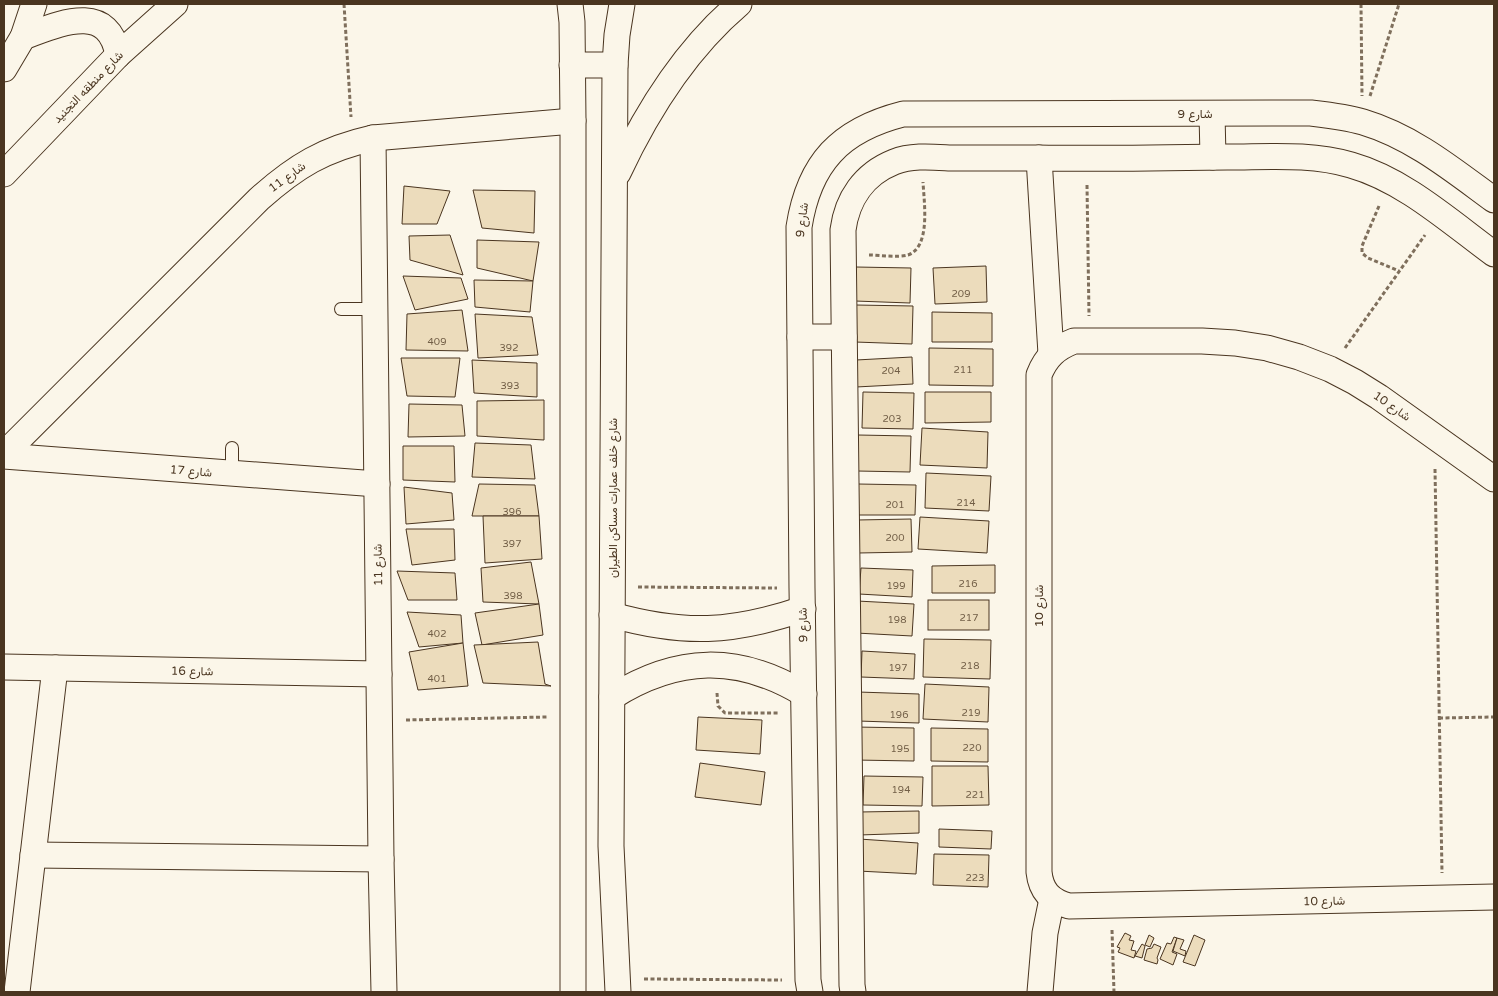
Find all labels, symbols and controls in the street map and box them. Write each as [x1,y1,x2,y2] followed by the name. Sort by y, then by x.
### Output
[50,48,127,127] street label: شارع منطقه التجنيد
[1178,107,1212,123] street label: شارع 9
[266,159,309,197] street label: شارع 11
[793,202,813,238] street label: شارع 9
[952,288,970,300] house number: 209
[428,336,446,348] house number: 409
[500,342,518,354] house number: 392
[954,364,972,376] house number: 211
[882,365,900,377] house number: 204
[501,380,519,392] house number: 393
[1369,388,1413,426] street label: شارع 10
[883,413,901,425] house number: 203
[606,418,622,578] street label: شارع خلف عمارات مساكن الطيران
[169,462,213,482] street label: شارع 17
[957,497,975,509] house number: 214
[886,499,904,511] house number: 201
[503,506,521,518] house number: 396
[886,532,904,544] house number: 200
[503,538,521,550] house number: 397
[371,544,387,586] street label: شارع 11
[959,578,977,590] house number: 216
[887,580,905,592] house number: 199
[1032,585,1048,627] street label: شارع 10
[504,590,522,602] house number: 398
[796,607,812,643] street label: شارع 9
[960,612,978,624] house number: 217
[888,614,906,626] house number: 198
[428,628,446,640] house number: 402
[961,660,979,672] house number: 218
[889,662,907,674] house number: 197
[171,664,213,680] street label: شارع 16
[428,673,446,685] house number: 401
[962,707,980,719] house number: 219
[890,709,908,721] house number: 196
[963,742,981,754] house number: 220
[891,743,909,755] house number: 195
[892,784,910,796] house number: 194
[966,789,984,801] house number: 221
[966,872,984,884] house number: 223
[1303,894,1345,910] street label: شارع 10

